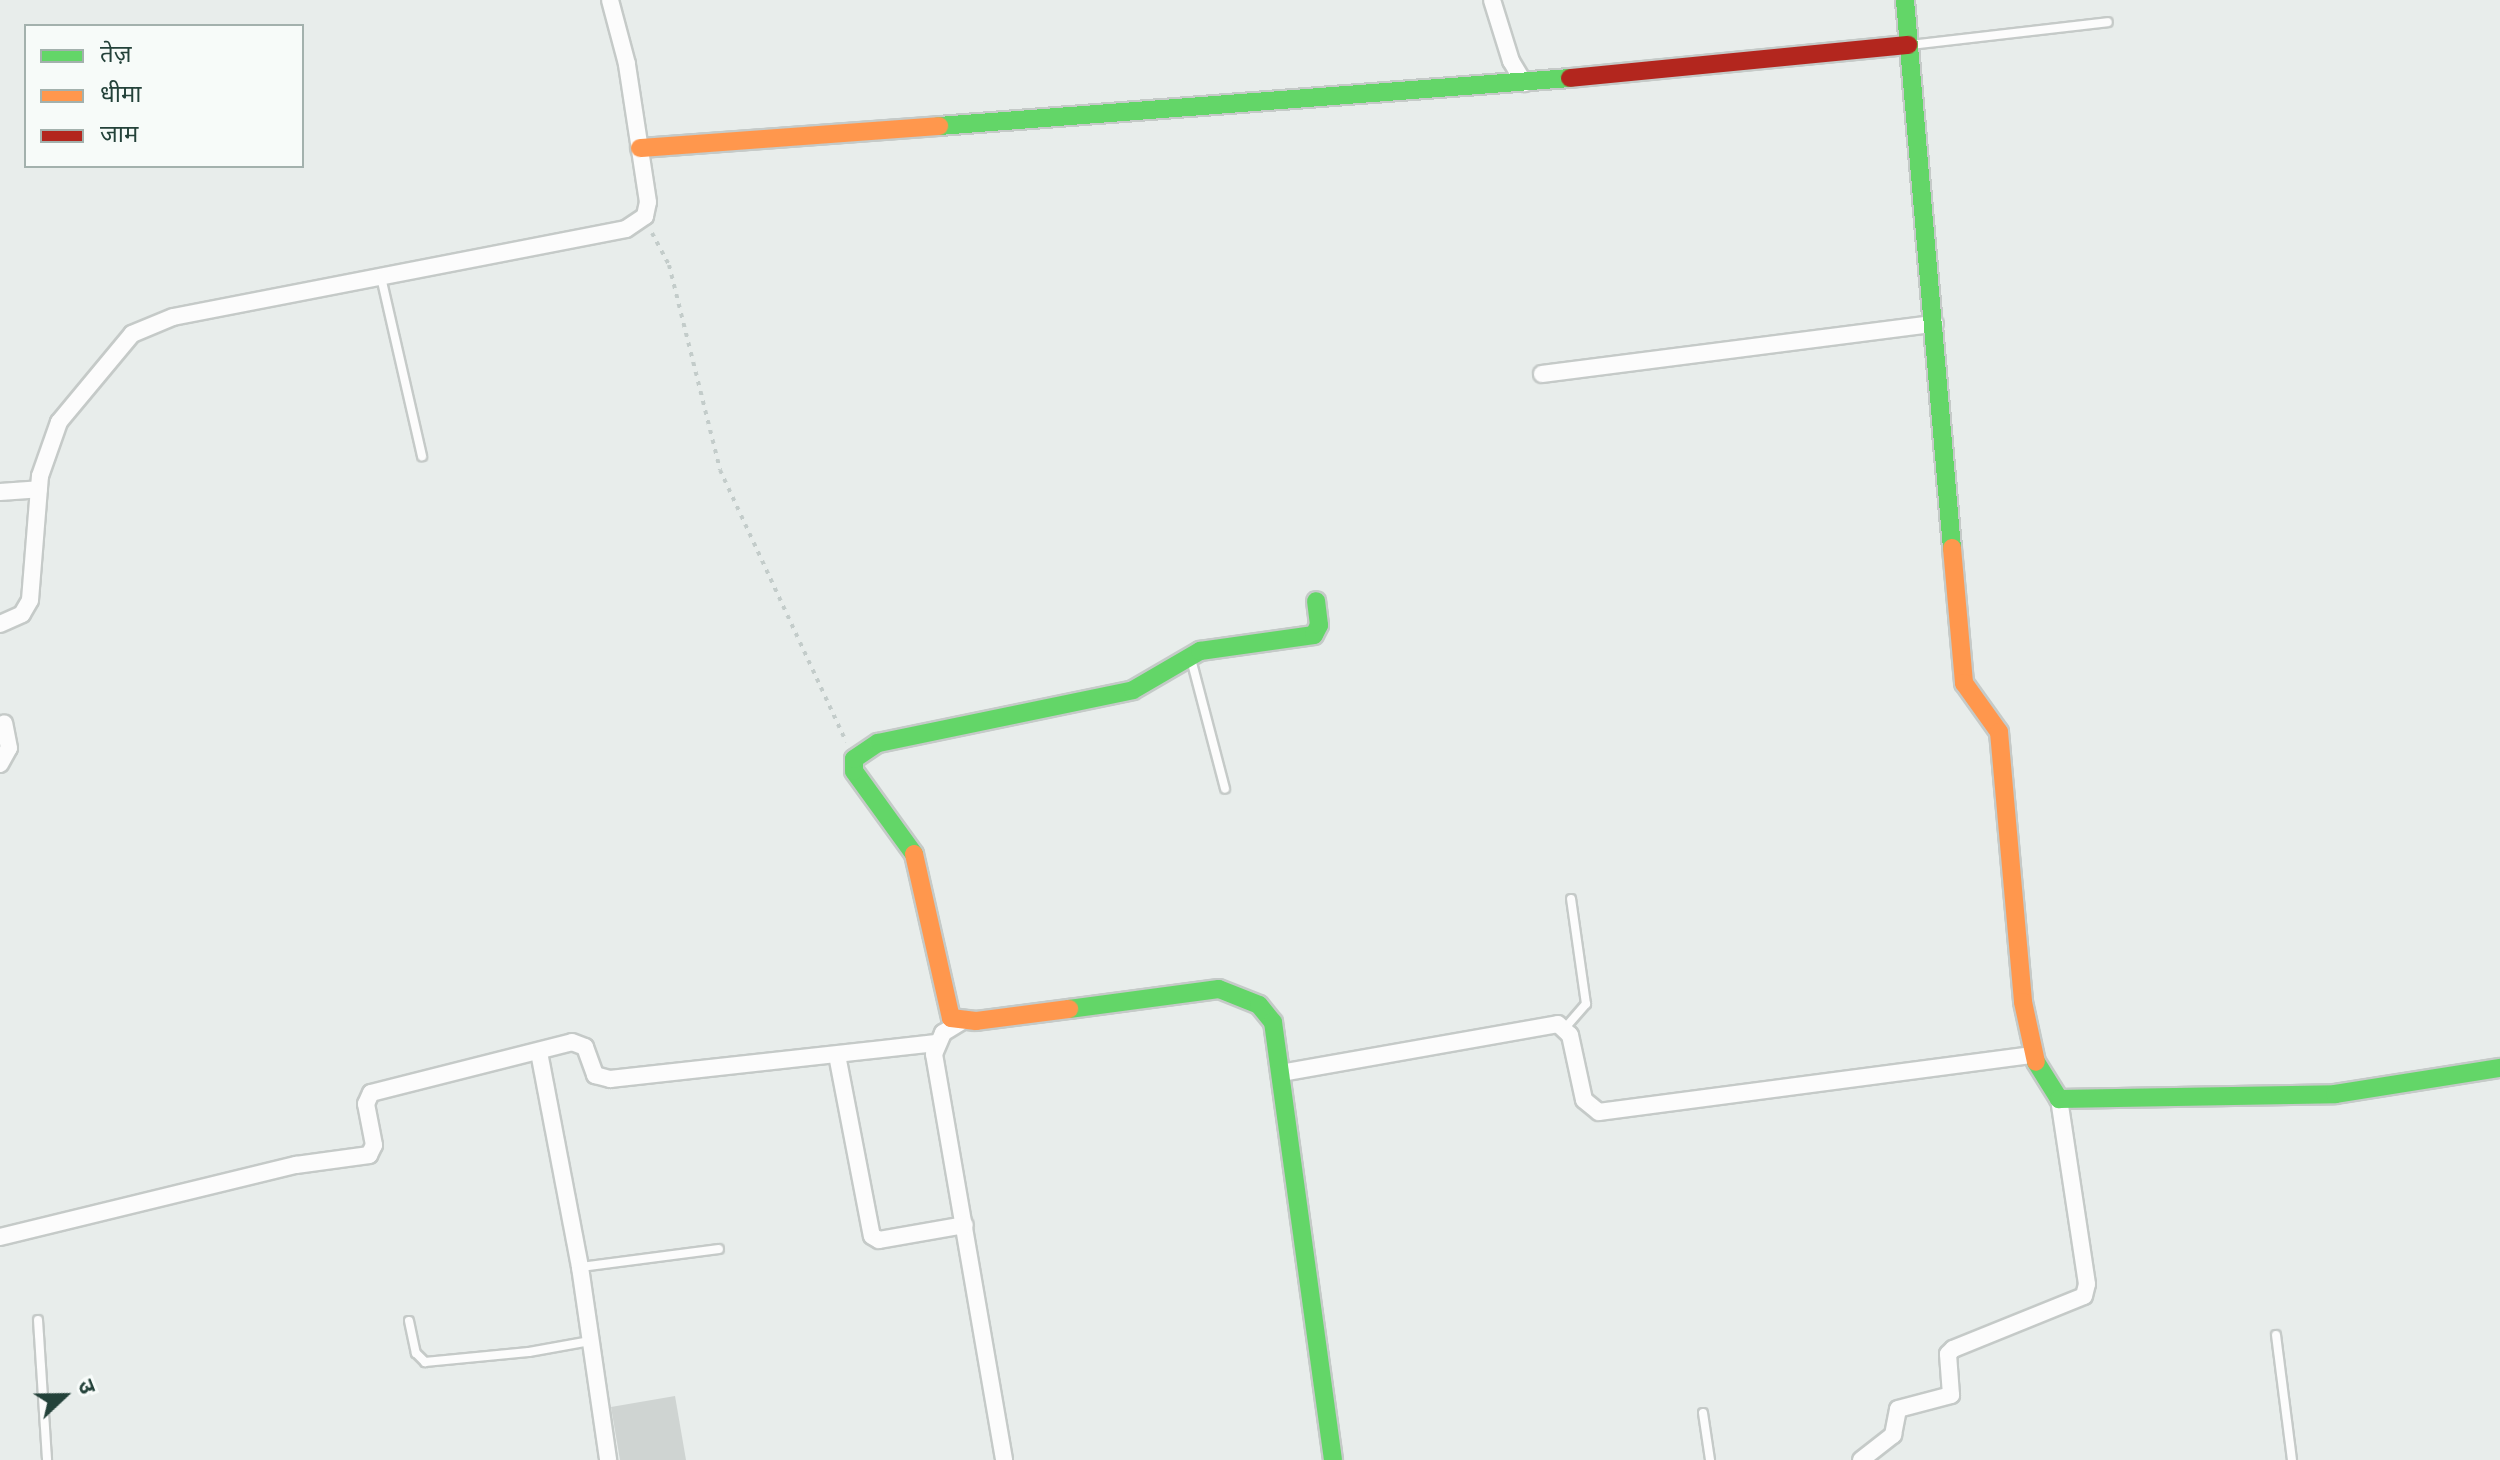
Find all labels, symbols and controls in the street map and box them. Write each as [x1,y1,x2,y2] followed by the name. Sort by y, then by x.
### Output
[24,24,304,168] legend
[100,40,132,68] text: तेज़
[100,80,142,108] text: धीमा
[100,120,138,148] text: जाम
[24,1356,104,1436] north arrow
[73,1376,101,1397] text: उ

